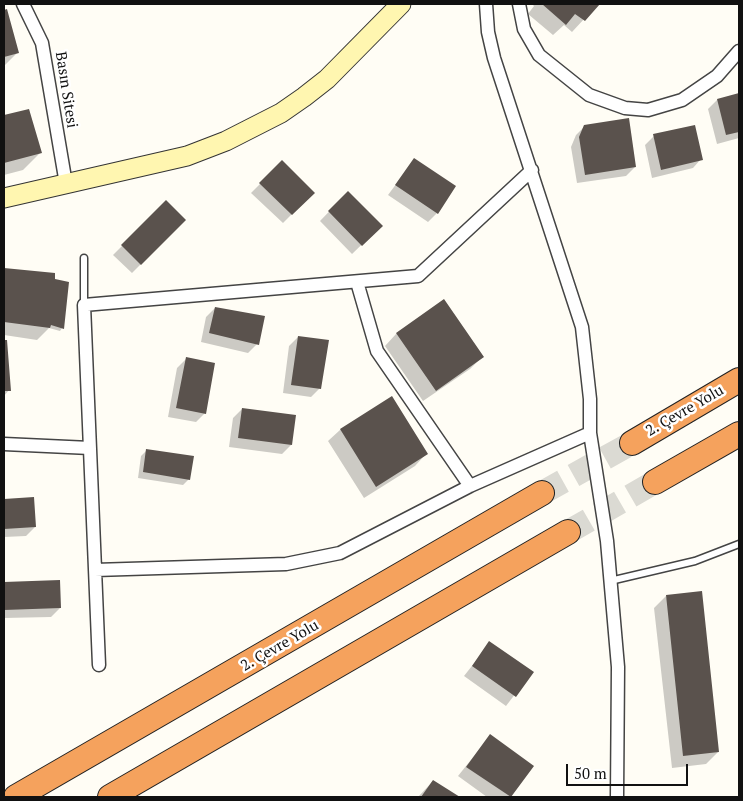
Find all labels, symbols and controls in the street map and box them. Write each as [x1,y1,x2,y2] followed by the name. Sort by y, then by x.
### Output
[51,51,81,129] street label: Basın Sitesi
[643,382,727,440] street label: 2. Çevre Yolu
[238,617,322,675] street label: 2. Çevre Yolu
[568,754,690,786] scale bar
[574,763,607,783] text: 50 m

